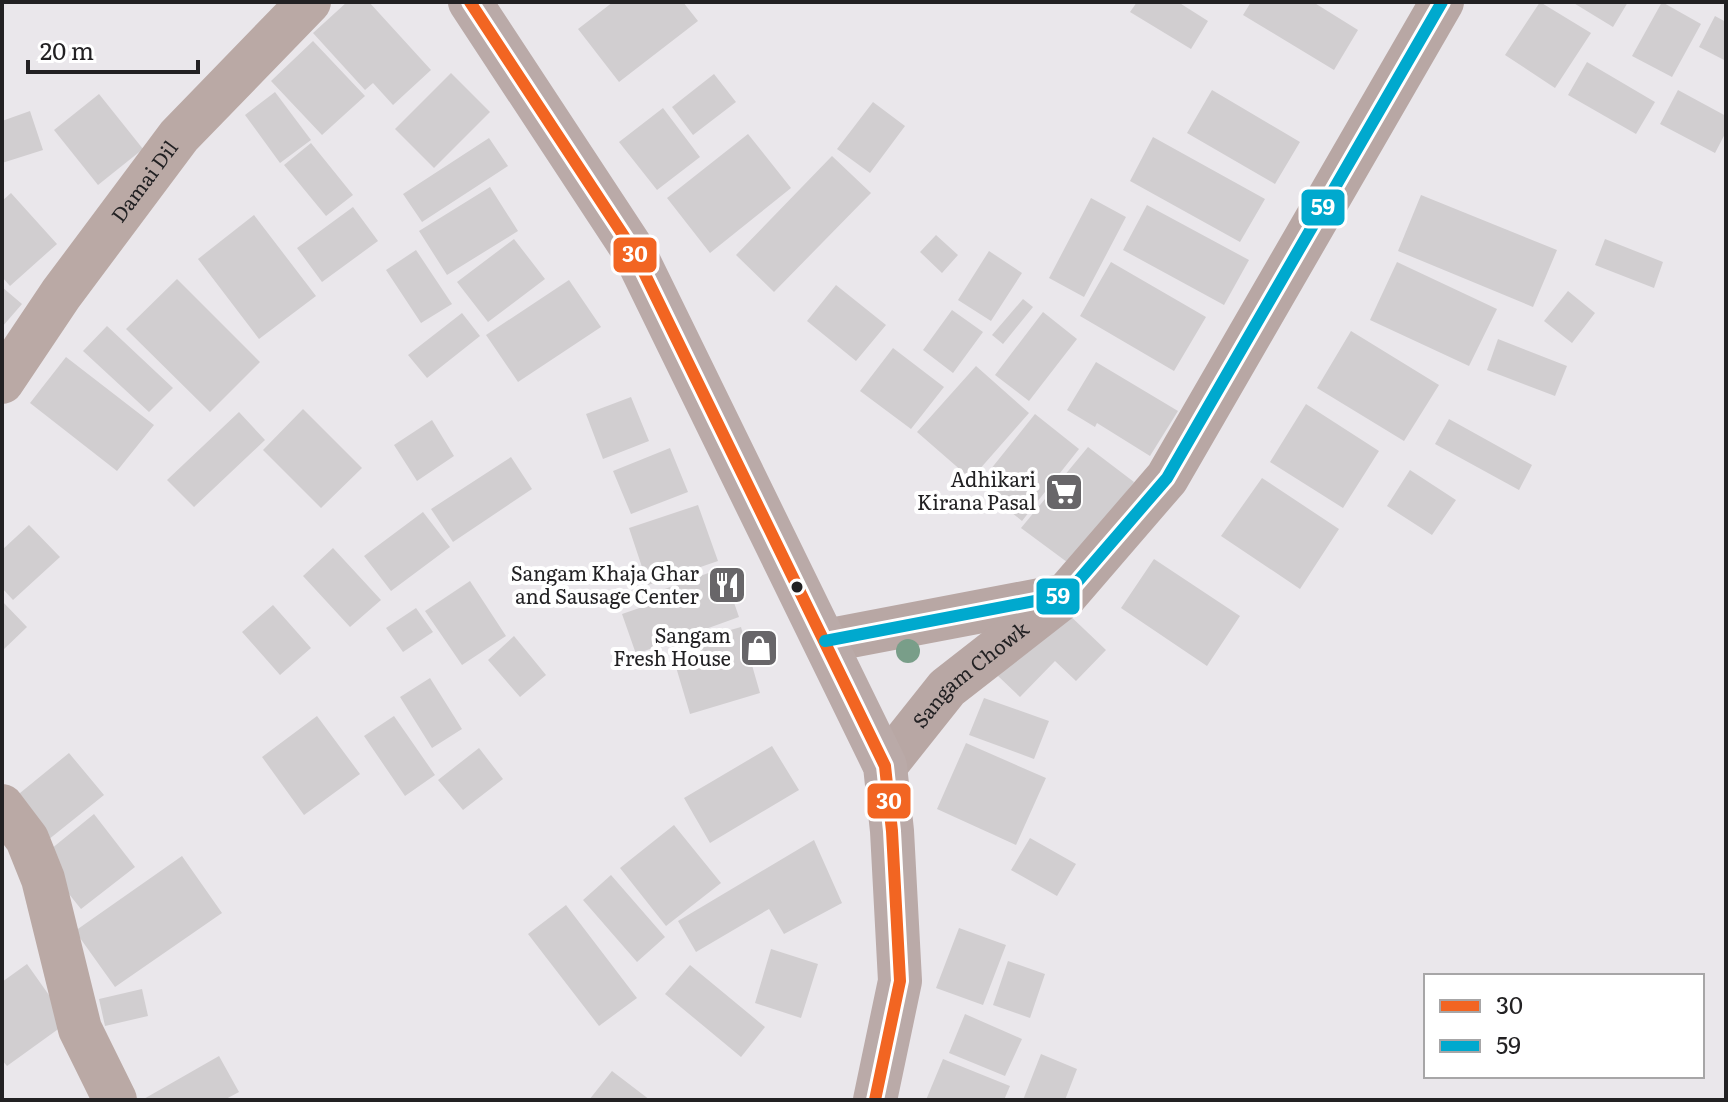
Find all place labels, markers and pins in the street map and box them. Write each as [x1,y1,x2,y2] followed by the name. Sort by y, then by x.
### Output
[917,463,1036,516] place label: Adhikari Kirana Pasal
[1043,471,1085,513] supermarket icon: Adhikari Kirana Pasal
[511,557,700,610] place label: Sangam Khaja Ghar and Sausage Center
[706,564,748,606] restaurant icon: Sangam Khaja Ghar and Sausage Center
[789,579,805,595] unlabelled marker
[613,619,731,672] place label: Sangam Fresh House
[738,627,780,669] shop icon: Sangam Fresh House

